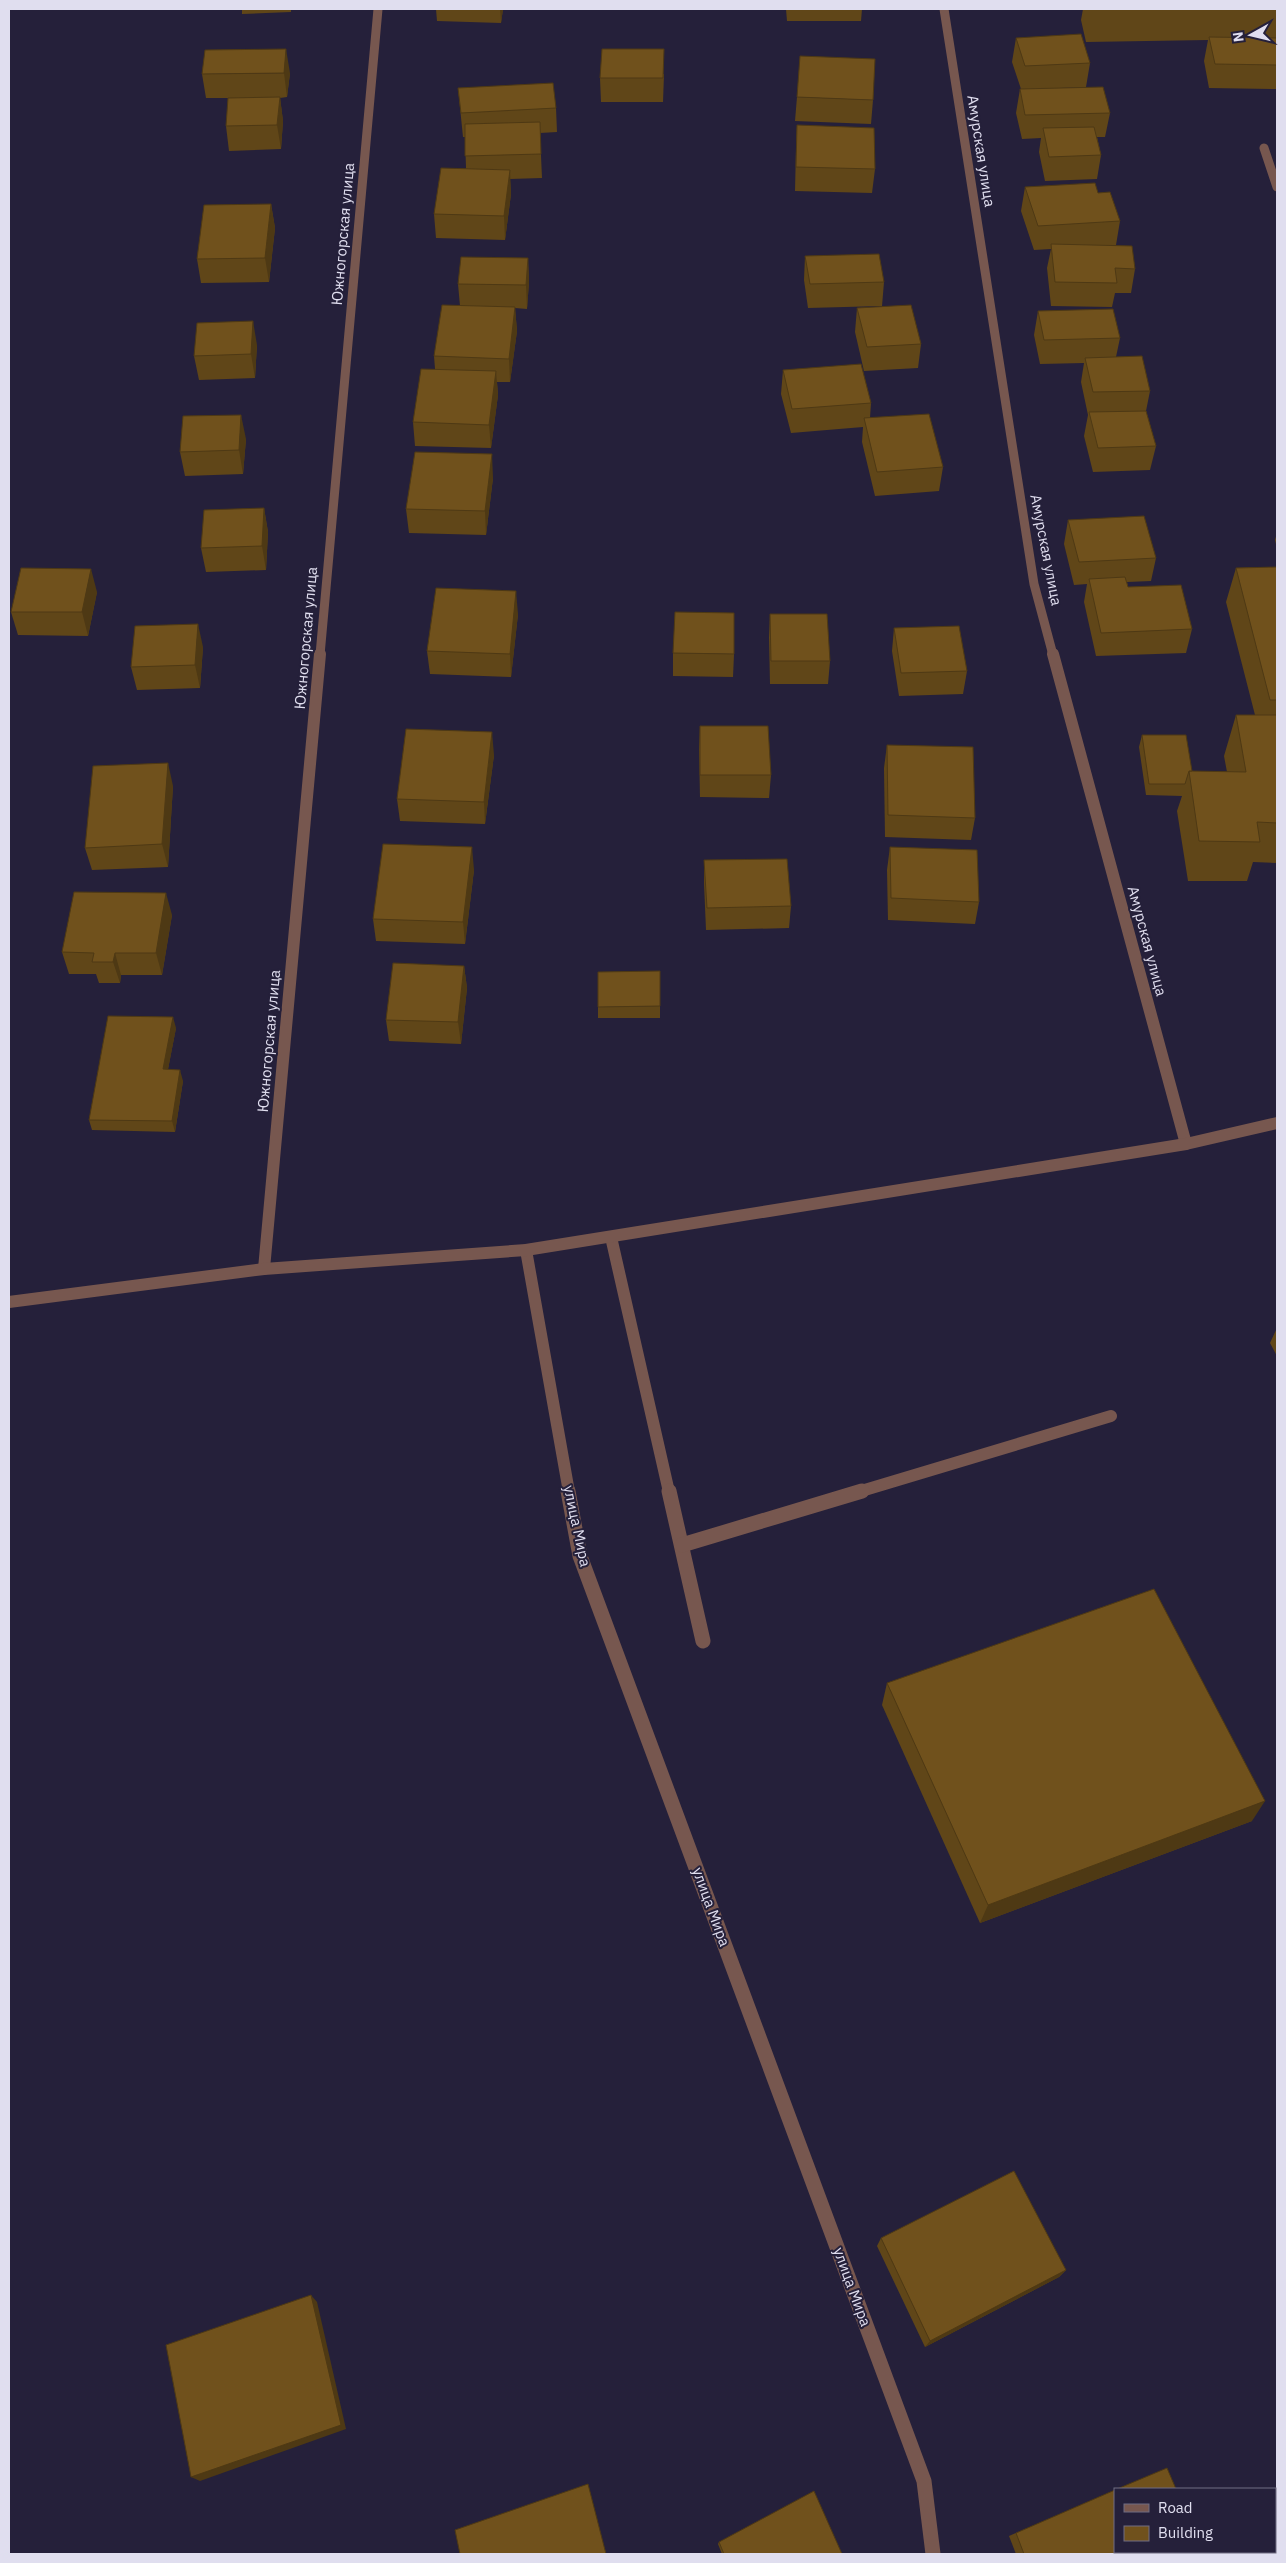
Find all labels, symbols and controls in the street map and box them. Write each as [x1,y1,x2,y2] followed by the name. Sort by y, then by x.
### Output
[1226,10,1276,60] north arrow
[1229,31,1248,43] text: N
[963,94,1000,208] street label: Амурская улица
[327,162,358,306] street label: Южногорская улица
[1026,493,1067,607] street label: Амурская улица
[290,566,321,710] street label: Южногорская улица
[1124,884,1171,998] street label: Амурская улица
[253,969,284,1113] street label: Южногорская улица
[560,1483,595,1568] street label: улица Мира
[688,1865,735,1949] street label: улица Мира
[829,2245,876,2329] street label: улица Мира
[1114,2488,1276,2553] legend
[1158,2498,1193,2517] text: Road
[1158,2523,1213,2542] text: Building

